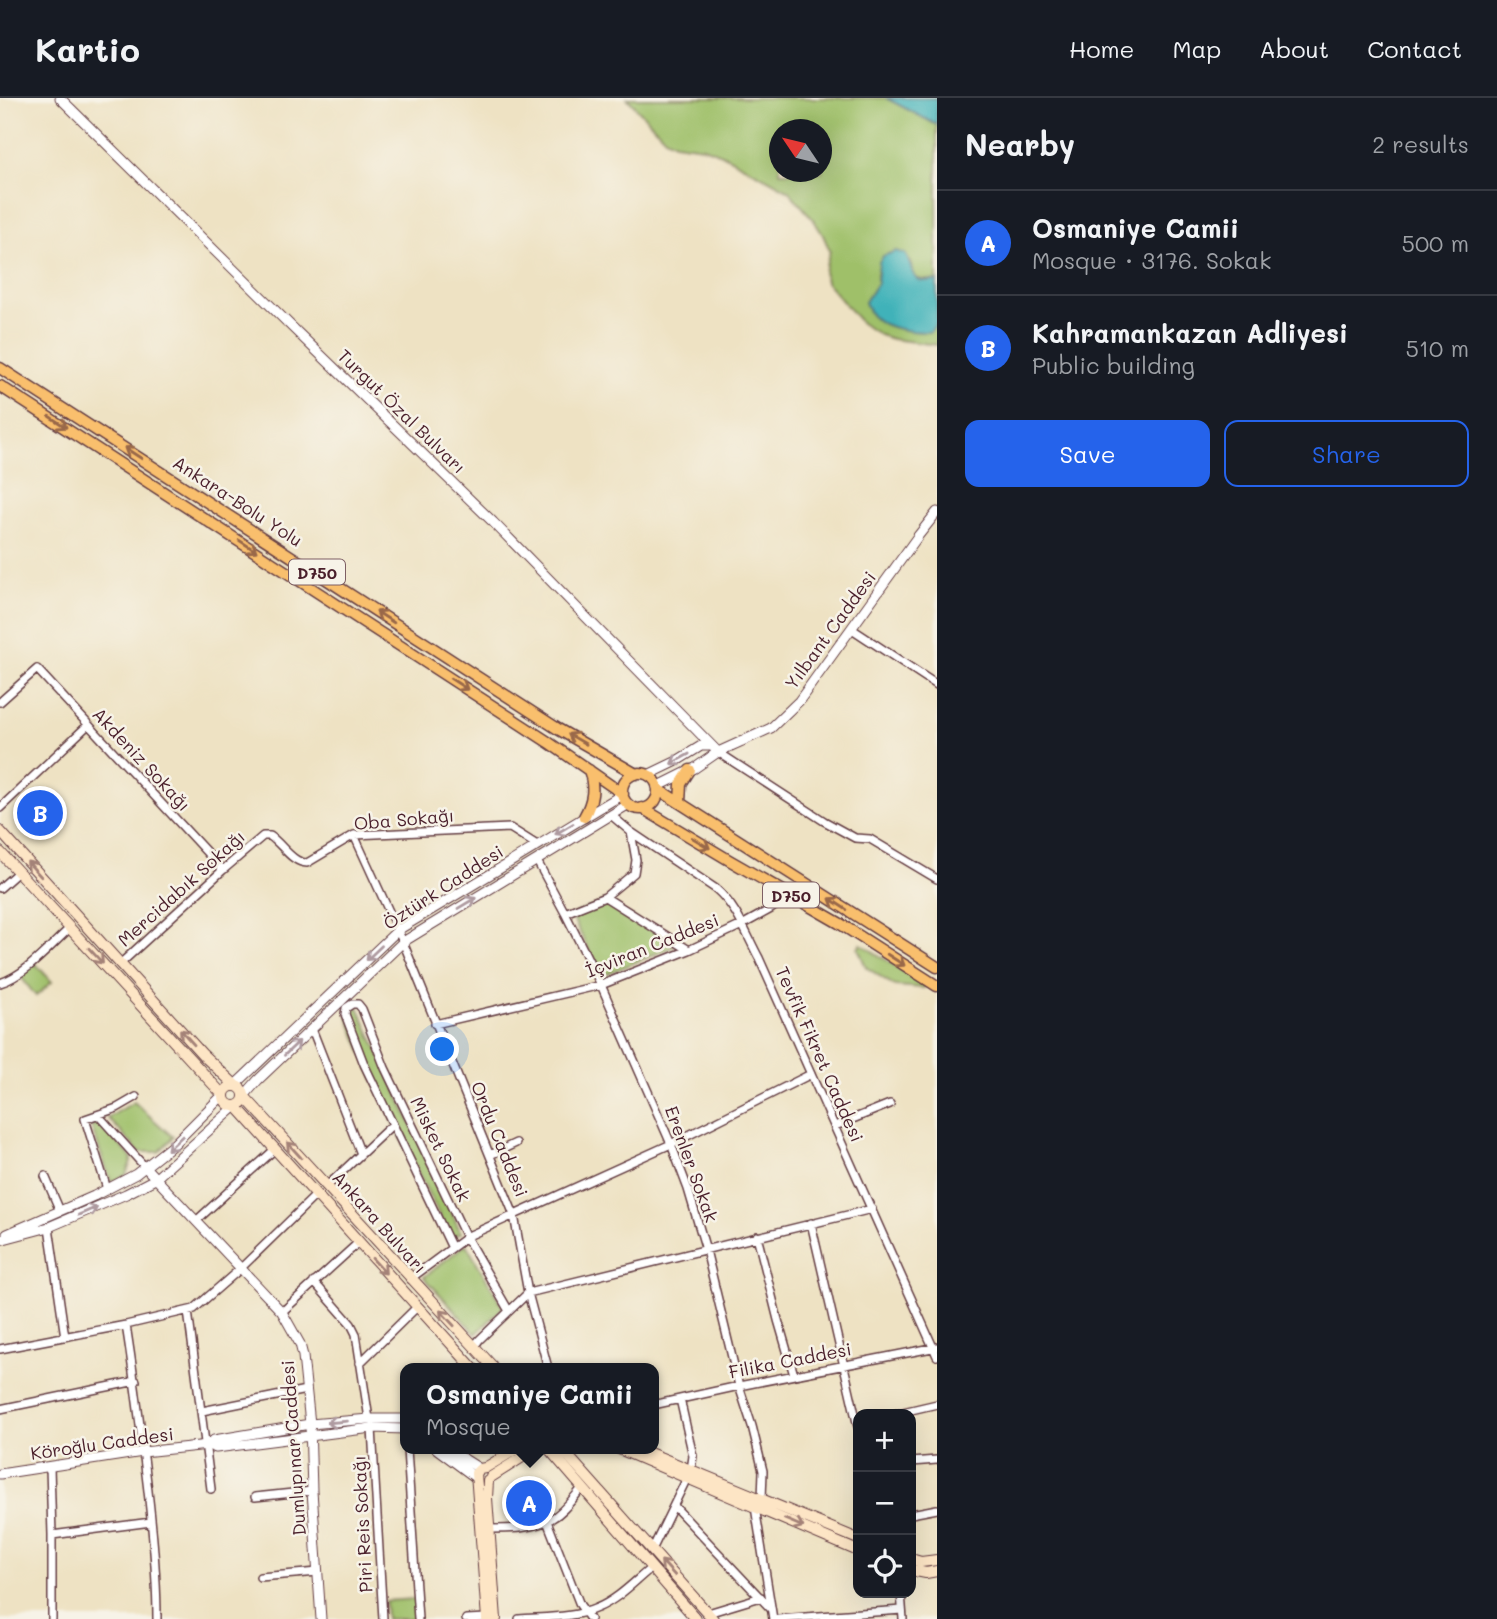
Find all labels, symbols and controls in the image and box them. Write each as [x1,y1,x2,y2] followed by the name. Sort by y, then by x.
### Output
[35,27,140,70] text: Kartio
[1069,33,1134,64] text: Home
[1172,33,1221,64] text: Map
[1259,33,1329,64] text: About
[1367,33,1462,64] text: Contact
[769,119,832,182] north arrow
[965,124,1075,164] text: Nearby
[1372,129,1469,159] text: 2 results
[1032,211,1239,245] text: Osmaniye Camii
[980,228,996,258] text: A
[1402,228,1469,258] text: 500 m
[1032,245,1271,275] text: Mosque · 3176. Sokak
[1032,316,1348,350] text: Kahramankazan Adliyesi
[980,333,996,363] text: B
[1405,333,1469,363] text: 510 m
[333,343,471,479] street label: Turgut Özal Bulvarı
[1032,350,1195,380] text: Public building
[47,416,67,430] one-way arrow
[965,420,1210,487] button: Save
[1224,420,1469,487] button: Share
[123,446,143,460] one-way arrow
[169,450,307,552] street label: Ankara-Bolu Yolu
[238,540,258,554] one-way arrow
[289,559,345,584] road number: D750
[779,566,881,694] street label: Yılbant Caddesi
[376,609,396,623] one-way arrow
[449,677,468,692] one-way arrow
[88,702,196,816] street label: Akdeniz Sokağı
[567,732,587,746] one-way arrow
[670,752,690,766] one-way arrow
[17,787,63,839] pin: B
[353,803,455,835] street label: Oba Sokağı
[555,822,575,836] one-way arrow
[112,824,250,952] street label: Mercidabık Sokağı
[690,837,710,851] one-way arrow
[378,839,508,935] street label: Öztürk Caddesi
[26,860,42,878] one-way arrow
[763,882,819,908] road number: D750
[456,896,476,910] one-way arrow
[829,897,848,911] one-way arrow
[582,907,722,983] street label: İçviran Caddesi
[366,944,383,961] one-way arrow
[88,947,104,965] one-way arrow
[886,953,906,967] one-way arrow
[770,962,870,1146] street label: Tevfik Fikret Caddesi
[178,1029,195,1046] one-way arrow
[425,1032,459,1066] your location
[283,1039,300,1056] one-way arrow
[466,1078,534,1200] street label: Ordu Caddesi
[405,1092,477,1206] street label: Misket Sokak
[660,1103,724,1225] street label: Erenler Sokak
[167,1134,184,1151] one-way arrow
[286,1141,302,1159] one-way arrow
[328,1166,432,1278] street label: Ankara Bulvarı
[77,1204,98,1217] one-way arrow
[371,1257,388,1274] one-way arrow
[439,1310,456,1327] one-way arrow
[727,1336,853,1384] street label: Filika Caddesi
[275,1359,311,1537] street label: Dumlupınar Caddesi
[400,1363,659,1454] popup
[426,1377,633,1411] text: Osmaniye Camii
[853,1409,916,1598] map controls
[853,1409,916,1472] button: +
[426,1411,511,1441] text: Mosque
[326,1416,349,1429] one-way arrow
[29,1421,175,1465] street label: Köroğlu Caddesi
[346,1455,378,1593] street label: Piri Reis Sokağı
[853,1472,916,1535] button: −
[506,1477,552,1529] pin: A
[783,1518,805,1531] one-way arrow
[853,1535,916,1598] button: locate
[659,1560,676,1577] one-way arrow

